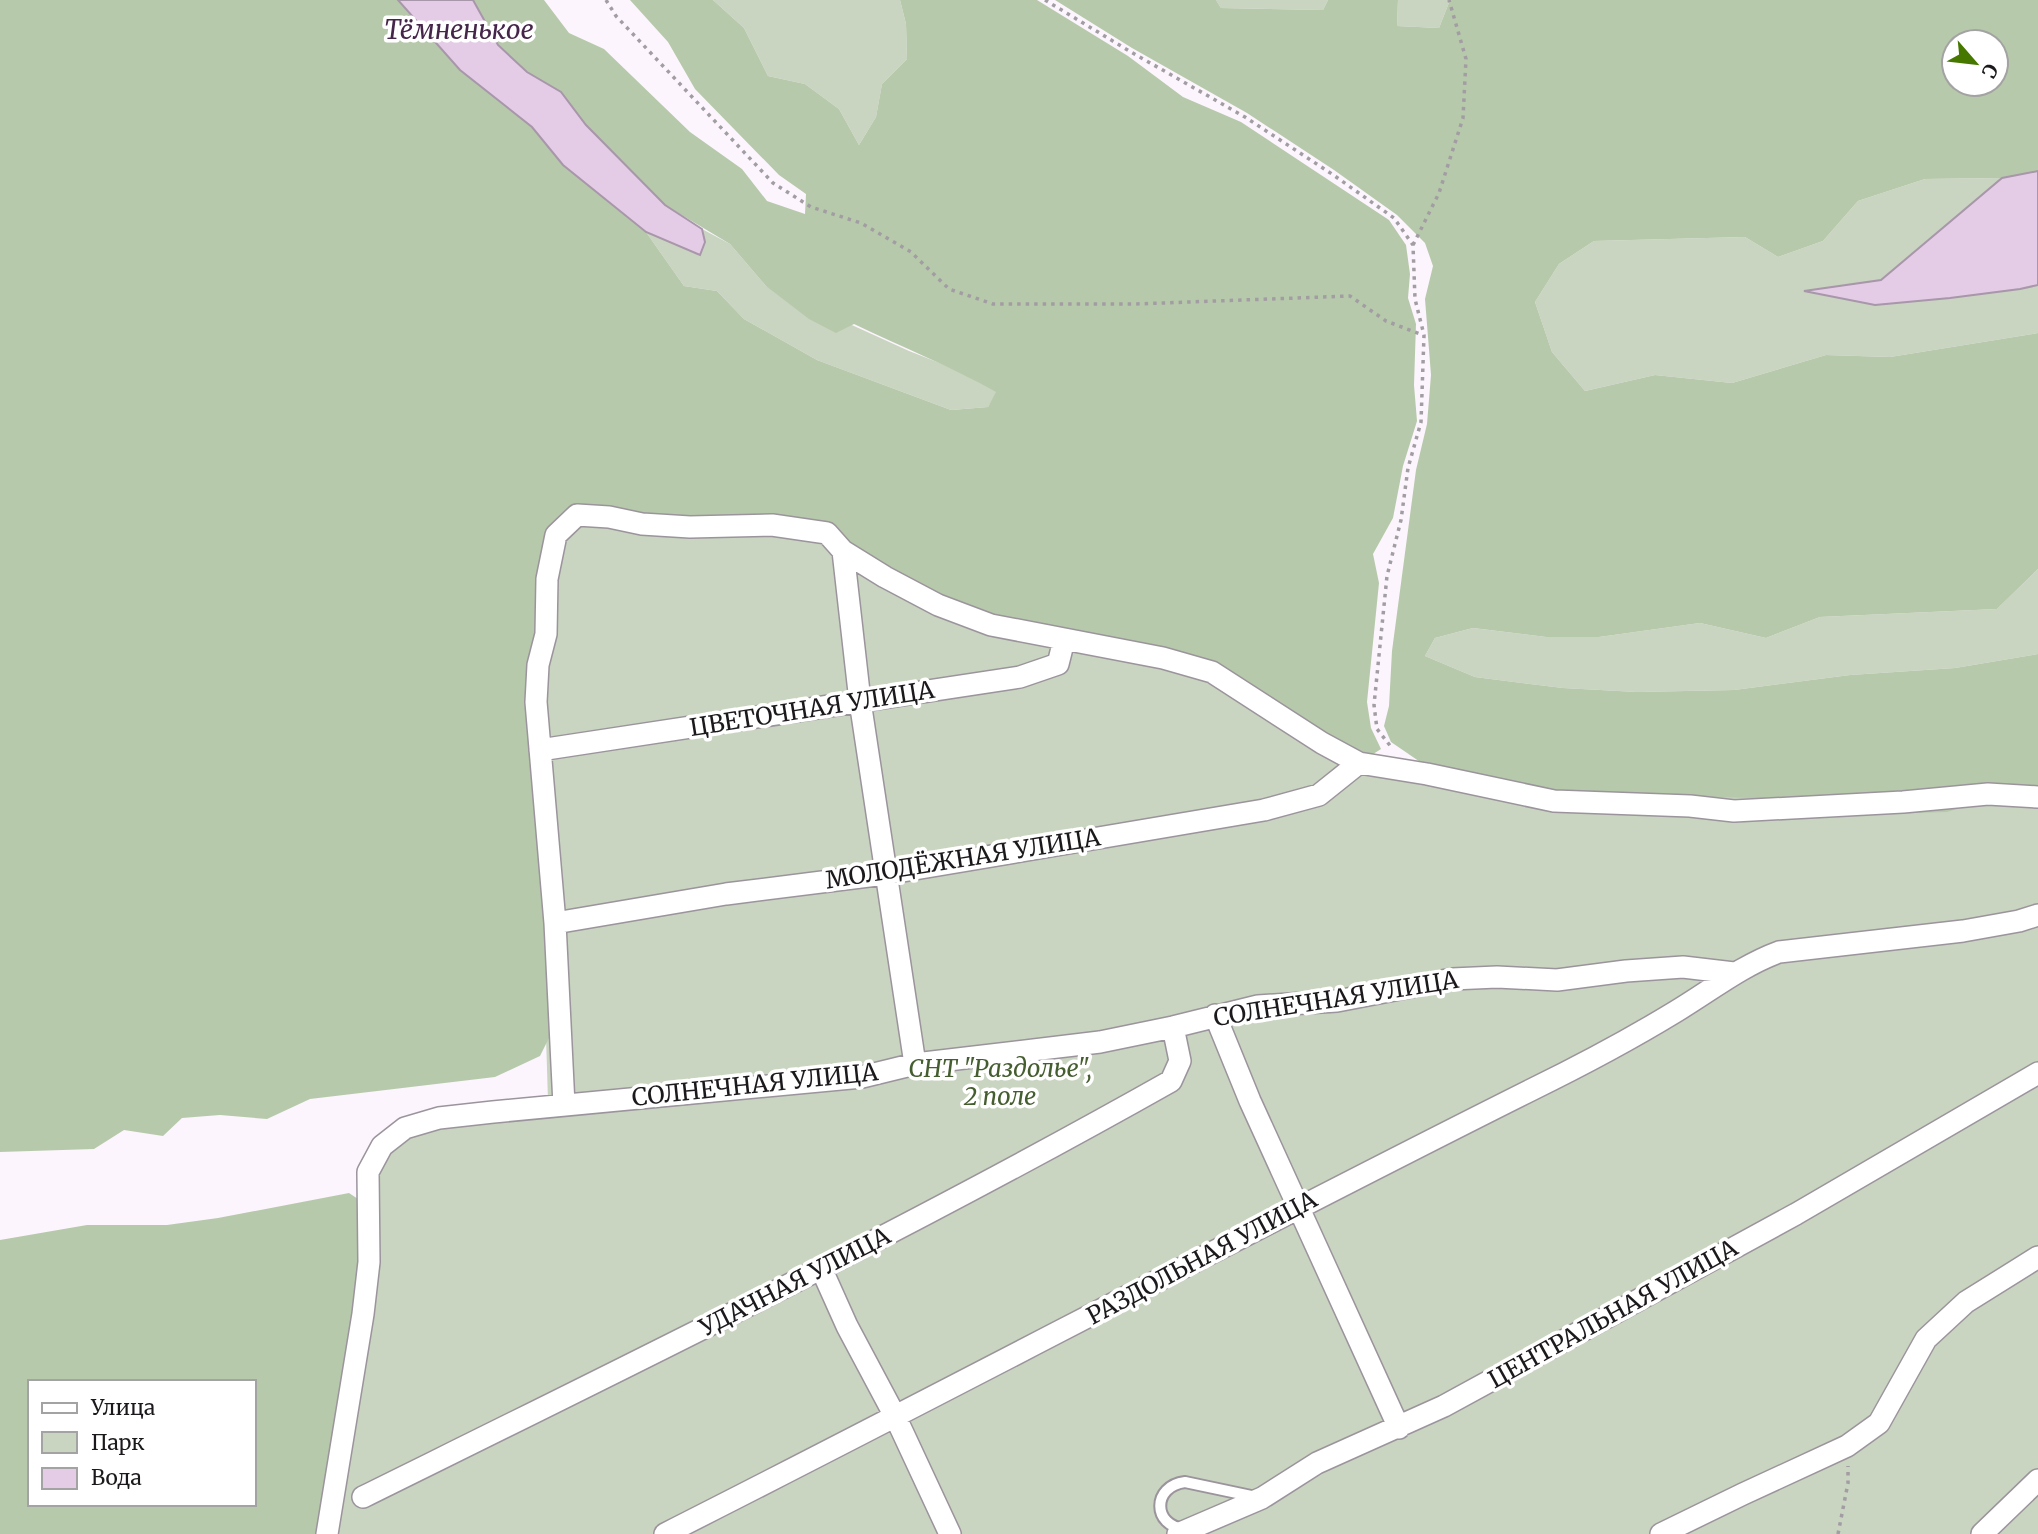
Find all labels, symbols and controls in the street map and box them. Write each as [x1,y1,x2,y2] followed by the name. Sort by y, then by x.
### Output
[384,13,534,46] water label: Тёмненькое
[1940,28,2010,98] north arrow
[1976,60,2004,82] text: С
[687,674,938,743] street label: ЦВЕТОЧНАЯ УЛИЦА
[823,821,1104,896] street label: МОЛОДЁЖНАЯ УЛИЦА
[1211,964,1462,1033] street label: СОЛНЕЧНАЯ УЛИЦА
[908,1053,1092,1112] park label: СНТ "Раздолье", 2 поле
[630,1056,881,1113] street label: СОЛНЕЧНАЯ УЛИЦА
[1081,1183,1323,1331] street label: РАЗДОЛЬНАЯ УЛИЦА
[693,1220,896,1344] street label: УДАЧНАЯ УЛИЦА
[1483,1231,1744,1395] street label: ЦЕНТРАЛЬНАЯ УЛИЦА
[28,1380,256,1506] legend
[90,1394,155,1421] text: Улица
[91,1429,145,1456] text: Парк
[91,1464,142,1491] text: Вода

